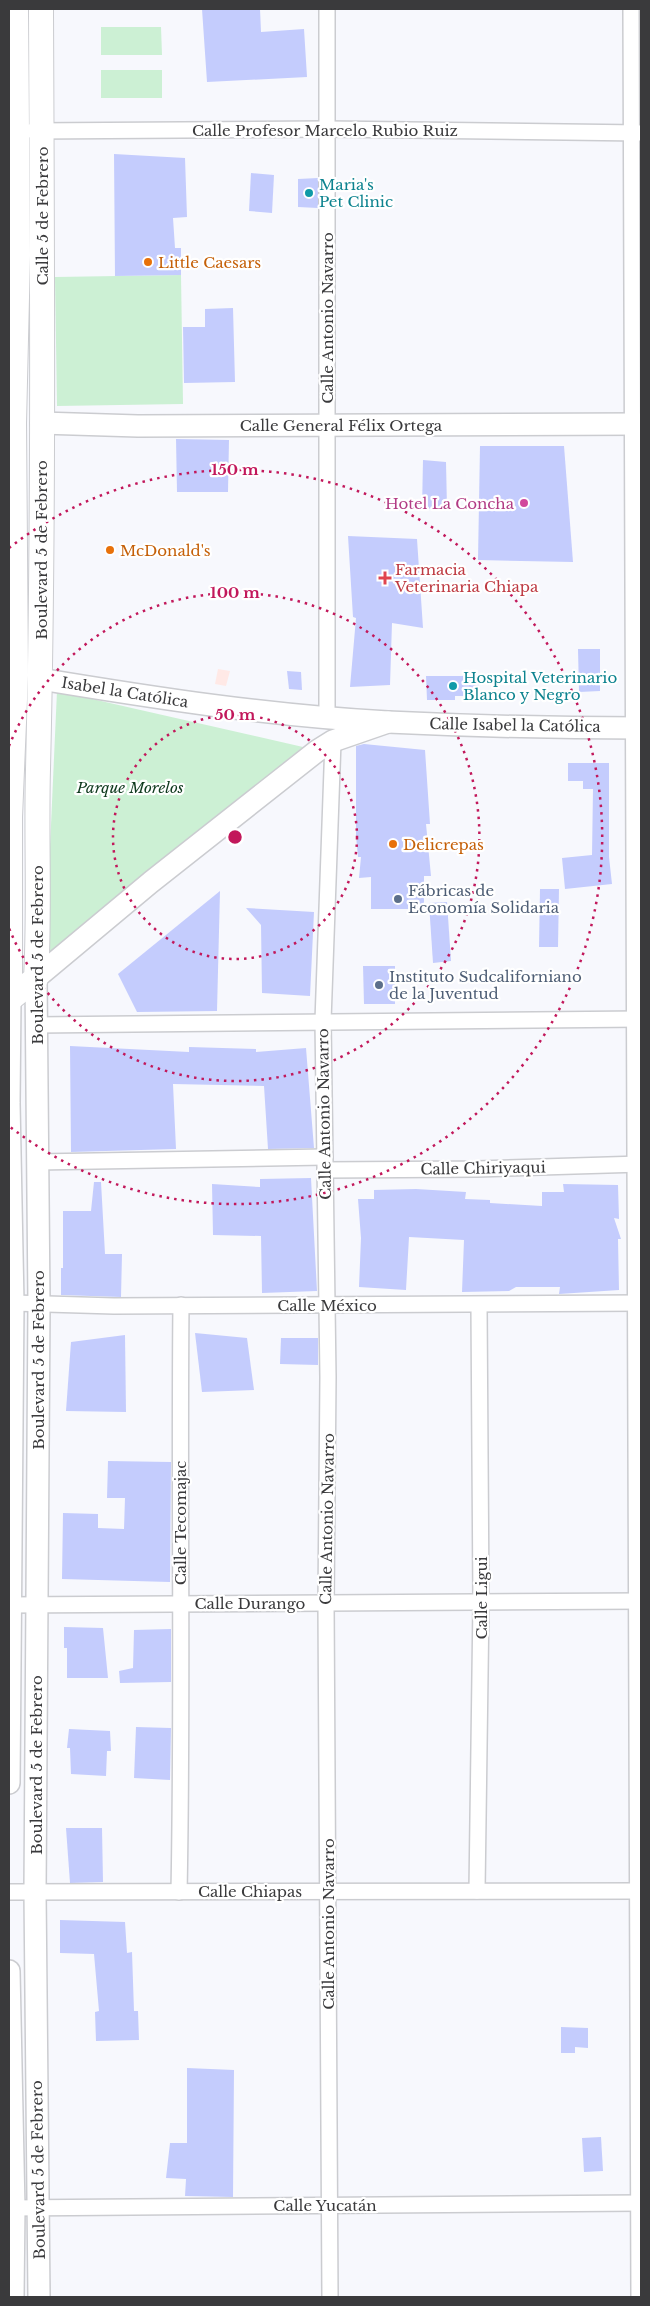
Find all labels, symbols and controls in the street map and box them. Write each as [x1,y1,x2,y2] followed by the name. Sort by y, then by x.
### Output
[192,121,458,140] street label: Calle Profesor Marcelo Rubio Ruiz
[33,146,52,286] street label: Calle 5 de Febrero
[319,175,393,211] place label: Maria's Pet Clinic
[303,187,315,199] marker: Maria's Pet Clinic
[318,232,337,404] street label: Calle Antonio Navarro
[158,253,261,272] place label: Little Caesars
[142,256,154,268] marker: Little Caesars
[240,416,443,435] street label: Calle General Félix Ortega
[32,460,51,640] street label: Boulevard 5 de Febrero
[211,460,259,479] text: 150 m
[385,494,515,513] place label: Hotel La Concha
[518,497,530,509] marker: Hotel La Concha
[120,541,211,560] place label: McDonald's
[104,544,116,556] marker: McDonald's
[394,560,539,596] place label: Farmacia Veterinaria Chiapa
[379,572,391,584] marker: Farmacia Veterinaria Chiapa
[210,583,260,602] text: 100 m
[463,668,617,704] place label: Hospital Veterinario Blanco y Negro
[60,673,191,712] street label: Isabel la Católica
[447,680,459,692] marker: Hospital Veterinario Blanco y Negro
[215,705,256,724] text: 50 m
[429,714,602,736] street label: Calle Isabel la Católica
[75,778,184,797] park label: Parque Morelos
[226,828,244,846] centre of rings
[403,835,484,854] place label: Delicrepas
[387,838,399,850] marker: Delicrepas
[28,865,47,1045] street label: Boulevard 5 de Febrero
[408,881,560,917] place label: Fábricas de Economía Solidaria
[392,893,404,905] marker: Fábricas de Economía Solidaria
[389,967,582,1003] place label: Instituto Sudcaliforniano de la Juventud
[373,979,385,991] marker: Instituto Sudcaliforniano de la Juventud
[313,1028,335,1200] street label: Calle Antonio Navarro
[420,1157,546,1179] street label: Calle Chiriyaqui
[29,1270,48,1450] street label: Boulevard 5 de Febrero
[277,1296,377,1315] street label: Calle México
[316,1433,338,1605] street label: Calle Antonio Navarro
[171,1461,190,1585] street label: Calle Tecomajac
[472,1556,491,1640] street label: Calle Ligui
[195,1594,306,1613] street label: Calle Durango
[27,1675,46,1855] street label: Boulevard 5 de Febrero
[319,1838,338,2010] street label: Calle Antonio Navarro
[198,1882,302,1901] street label: Calle Chiapas
[27,2080,49,2260] street label: Boulevard 5 de Febrero
[273,2196,377,2215] street label: Calle Yucatán

